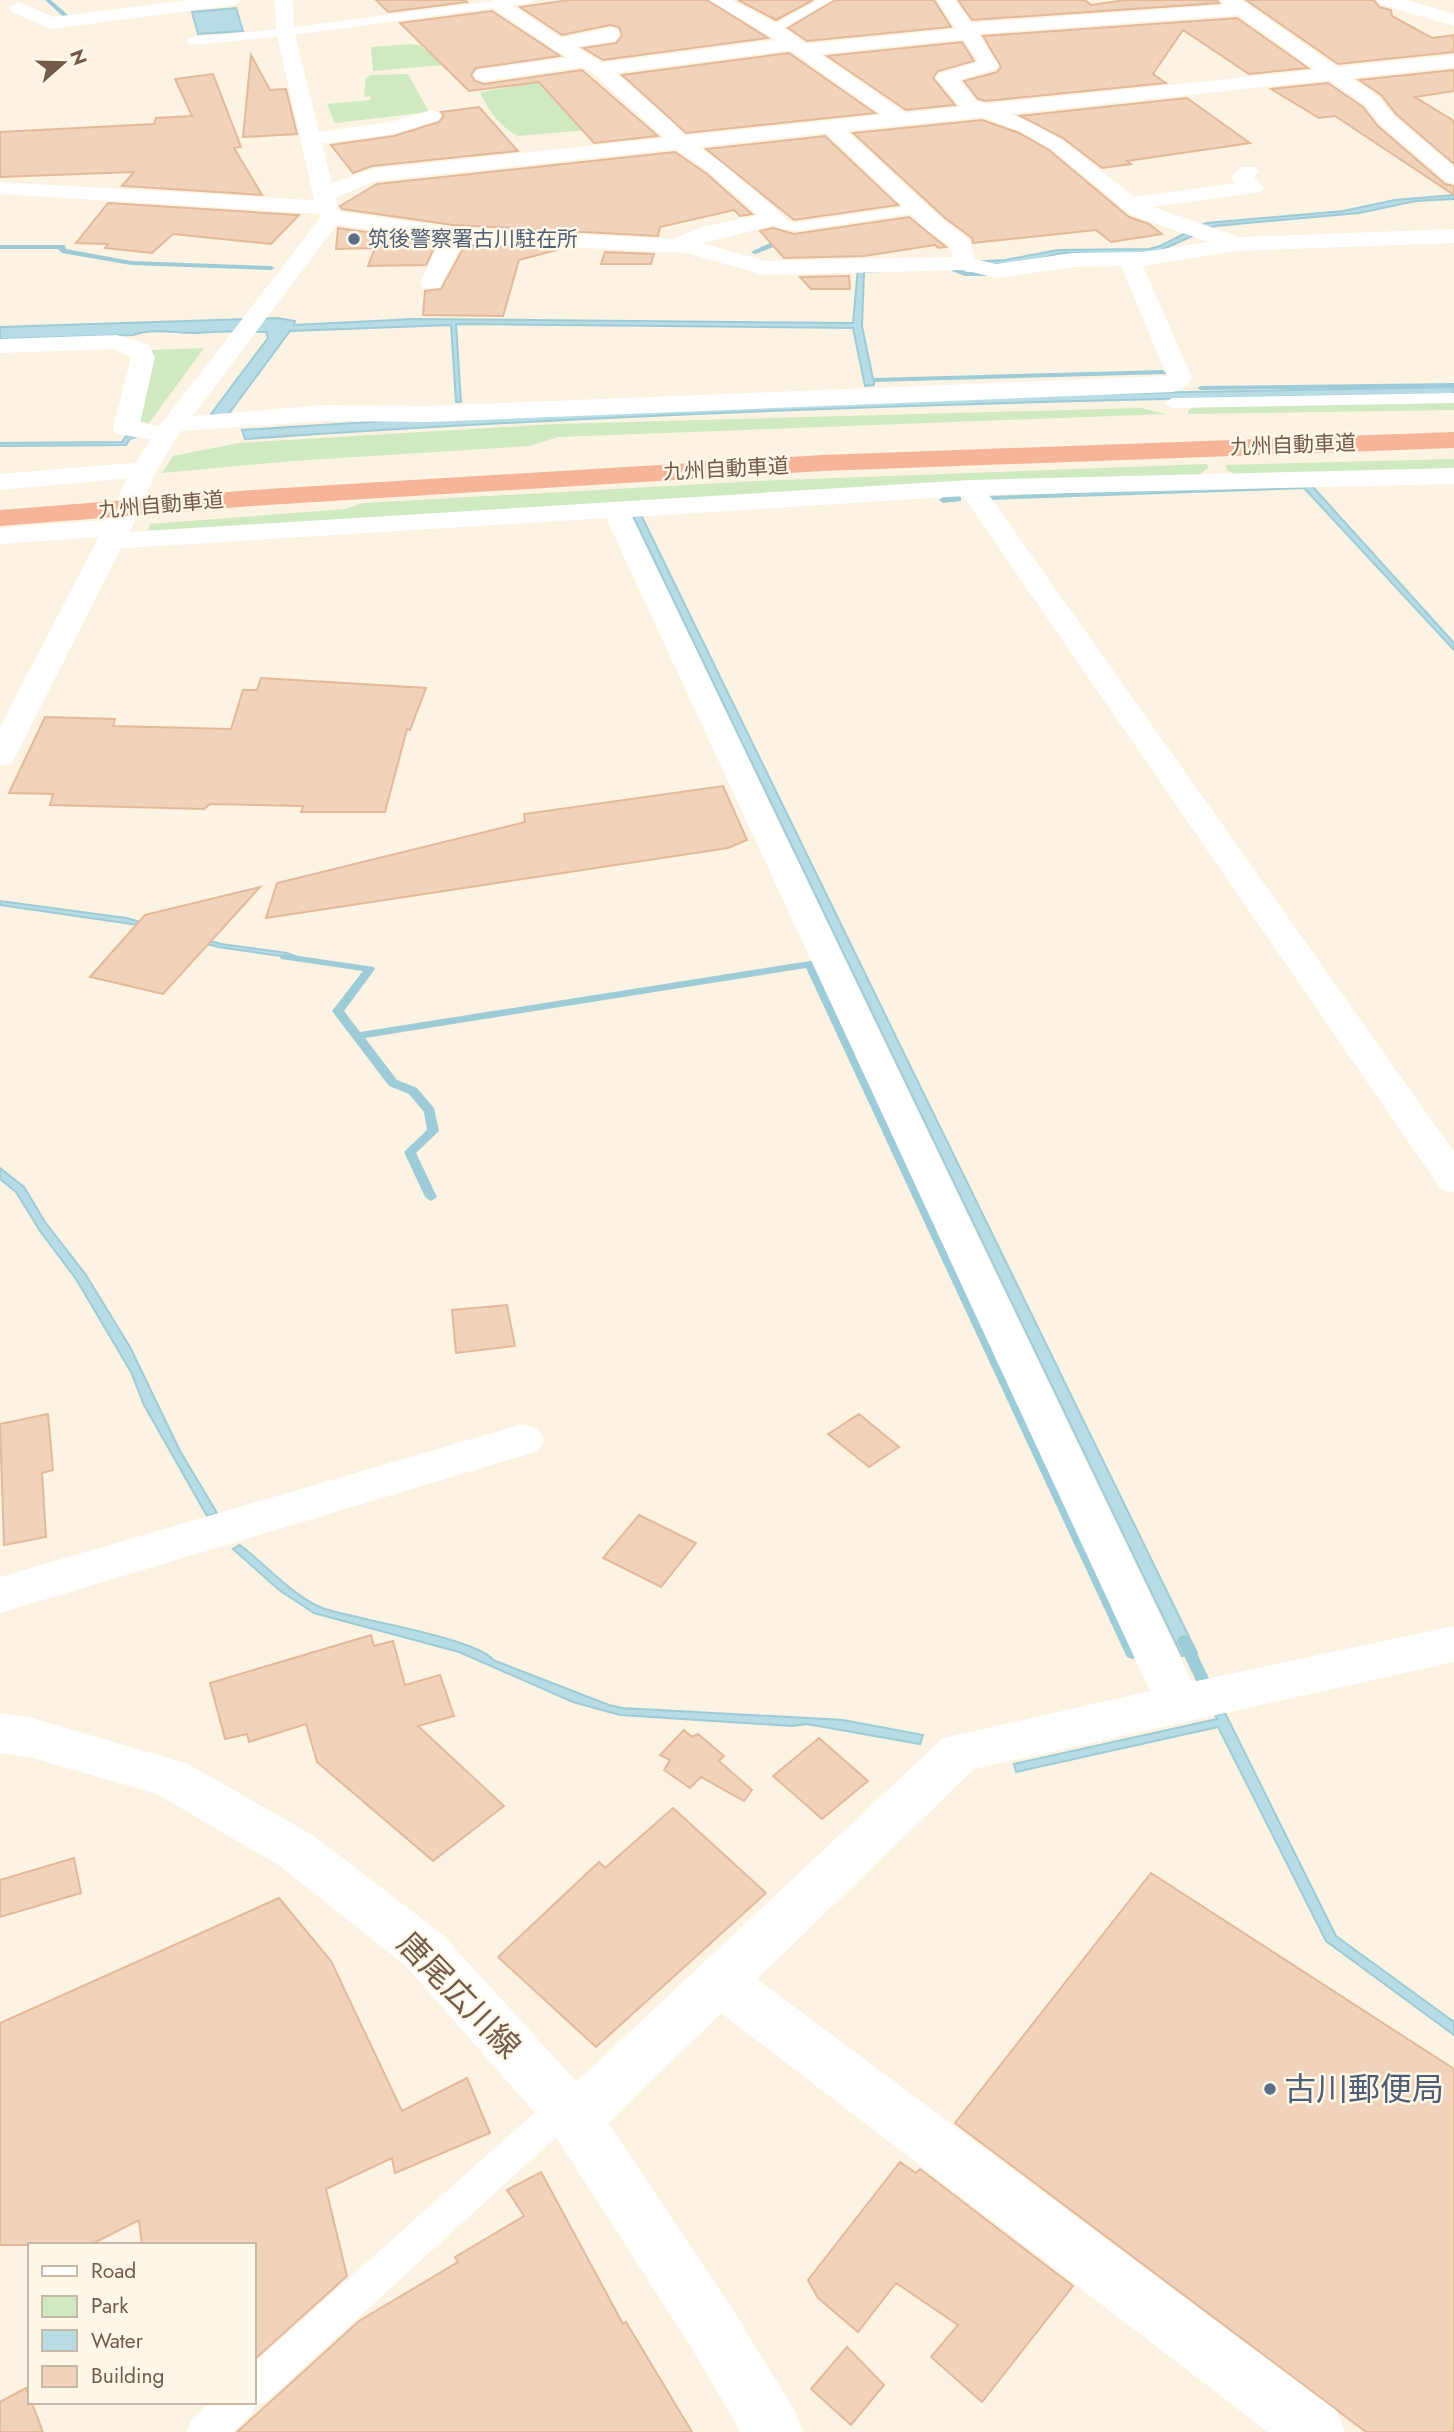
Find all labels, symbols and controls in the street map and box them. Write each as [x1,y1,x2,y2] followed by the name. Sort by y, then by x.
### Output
[28,28,98,98] north arrow
[63,46,94,69] text: N
[368,224,578,254] place label: 筑後警察署古川駐在所
[346,231,362,247] marker: 筑後警察署古川駐在所
[1230,428,1356,462] street label: 九州自動車道
[662,451,790,487] street label: 九州自動車道
[97,485,225,525] street label: 九州自動車道
[387,1921,531,2069] street label: 唐尾広川線
[1284,2066,1444,2112] place label: 古川郵便局
[1262,2081,1278,2097] marker: 古川郵便局
[28,2243,256,2404] legend
[91,2256,136,2286] text: Road
[91,2291,129,2321] text: Park
[91,2326,144,2356] text: Water
[91,2361,164,2391] text: Building

